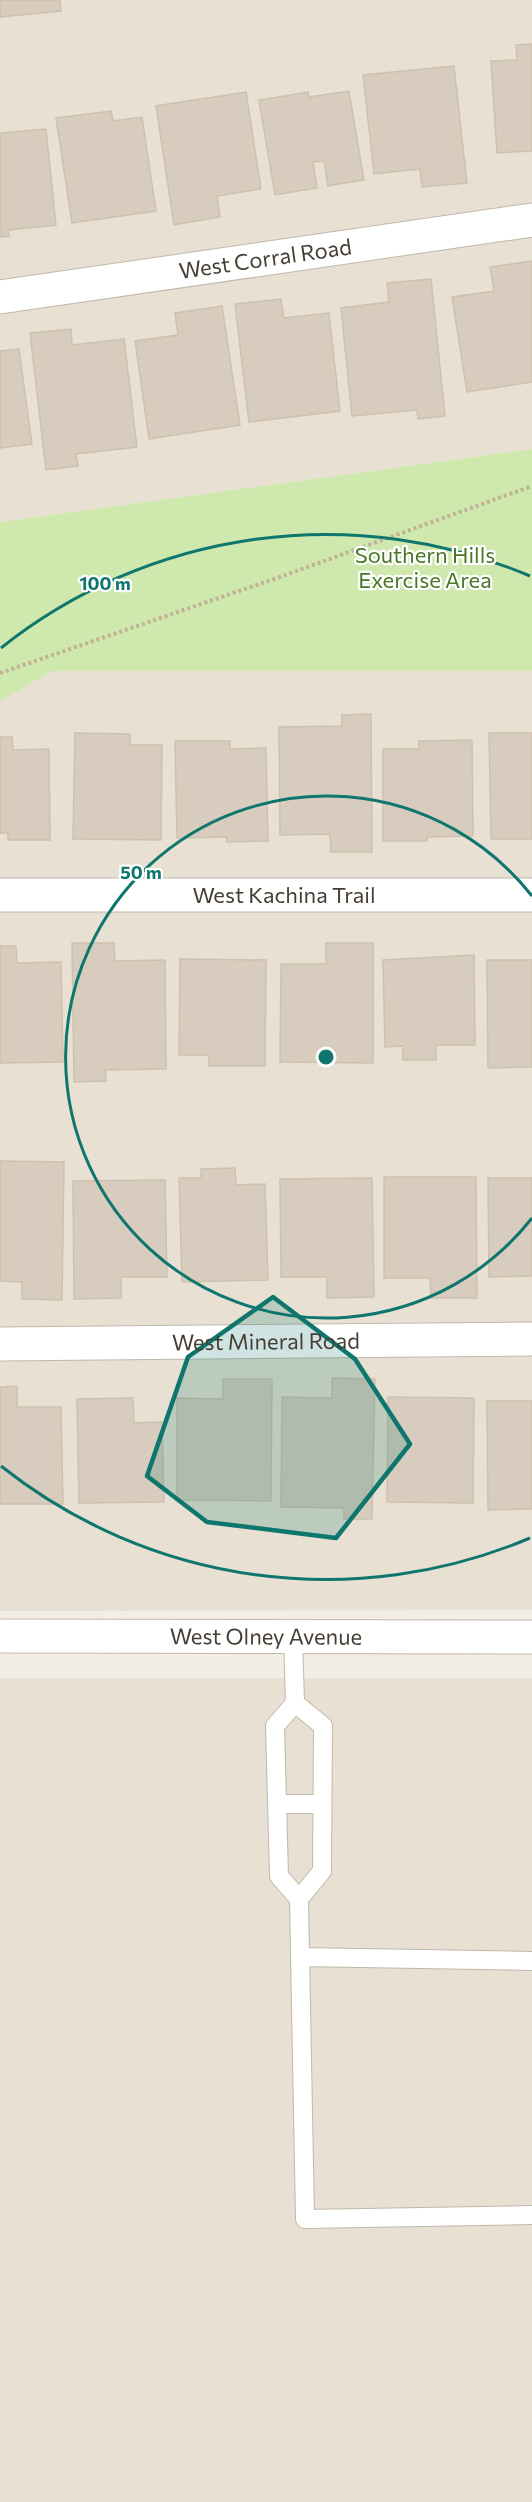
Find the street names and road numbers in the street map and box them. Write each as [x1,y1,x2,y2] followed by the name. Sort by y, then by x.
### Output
[177,232,353,284] street label: West Corral Road
[192,881,376,908] street label: West Kachina Trail
[172,1327,360,1355] street label: West Mineral Road
[170,1622,362,1650] street label: West Olney Avenue

